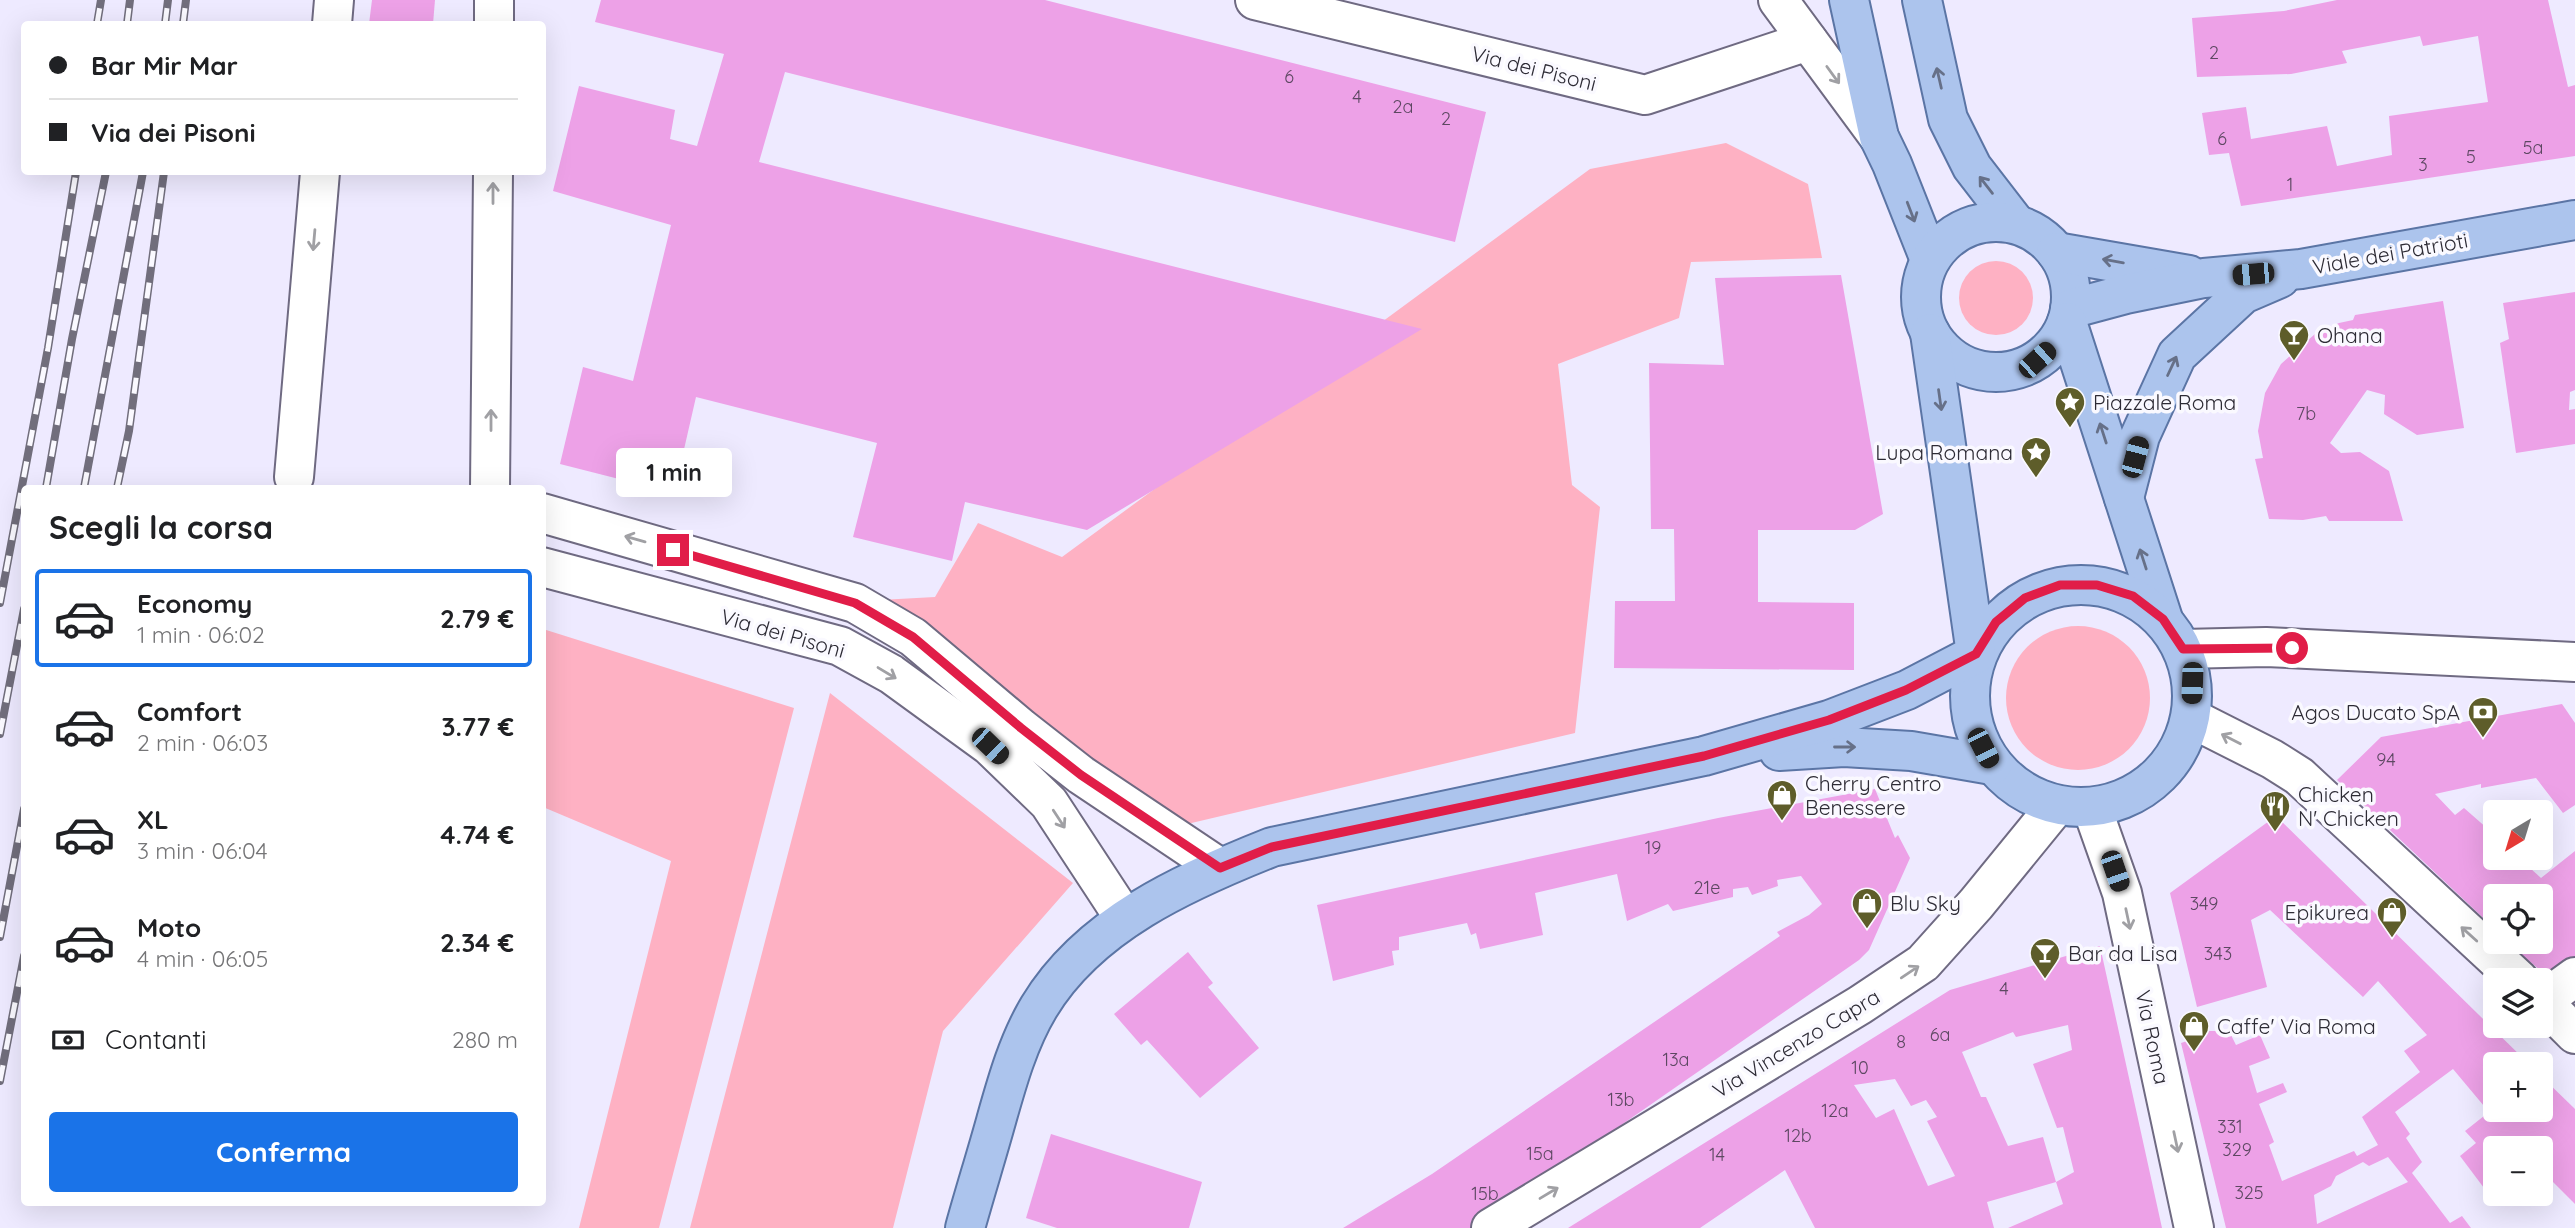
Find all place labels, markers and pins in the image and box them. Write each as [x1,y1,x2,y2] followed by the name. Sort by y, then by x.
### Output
[2277,318,2311,362] bar icon: Ohana
[2317,322,2383,348] place label: Ohana
[2053,385,2087,429] place icon: Piazzale Roma
[2093,389,2236,415] place label: Piazzale Roma
[2019,435,2053,479] place icon: Lupa Romana
[1875,439,2013,465] place label: Lupa Romana
[2466,695,2500,739] bank icon: Agos Ducato SpA
[2291,699,2460,725] place label: Agos Ducato SpA
[1805,770,1941,820] place label: Cherry Centro Benessere
[1765,778,1799,822] shop icon: Cherry Centro Benessere
[2298,781,2399,831] place label: Chicken N' Chicken
[2258,789,2292,833] restaurant icon: Chicken N' Chicken
[1850,886,1884,930] shop icon: Blu Sky
[1890,890,1961,916] place label: Blu Sky
[2375,895,2409,939] shop icon: Epikurea
[2284,899,2369,925] place label: Epikurea
[2028,936,2062,980] bar icon: Bar da Lisa
[2068,940,2178,966] place label: Bar da Lisa
[2177,1009,2211,1053] shop icon: Caffe' Via Roma
[2217,1013,2376,1039] place label: Caffe' Via Roma

